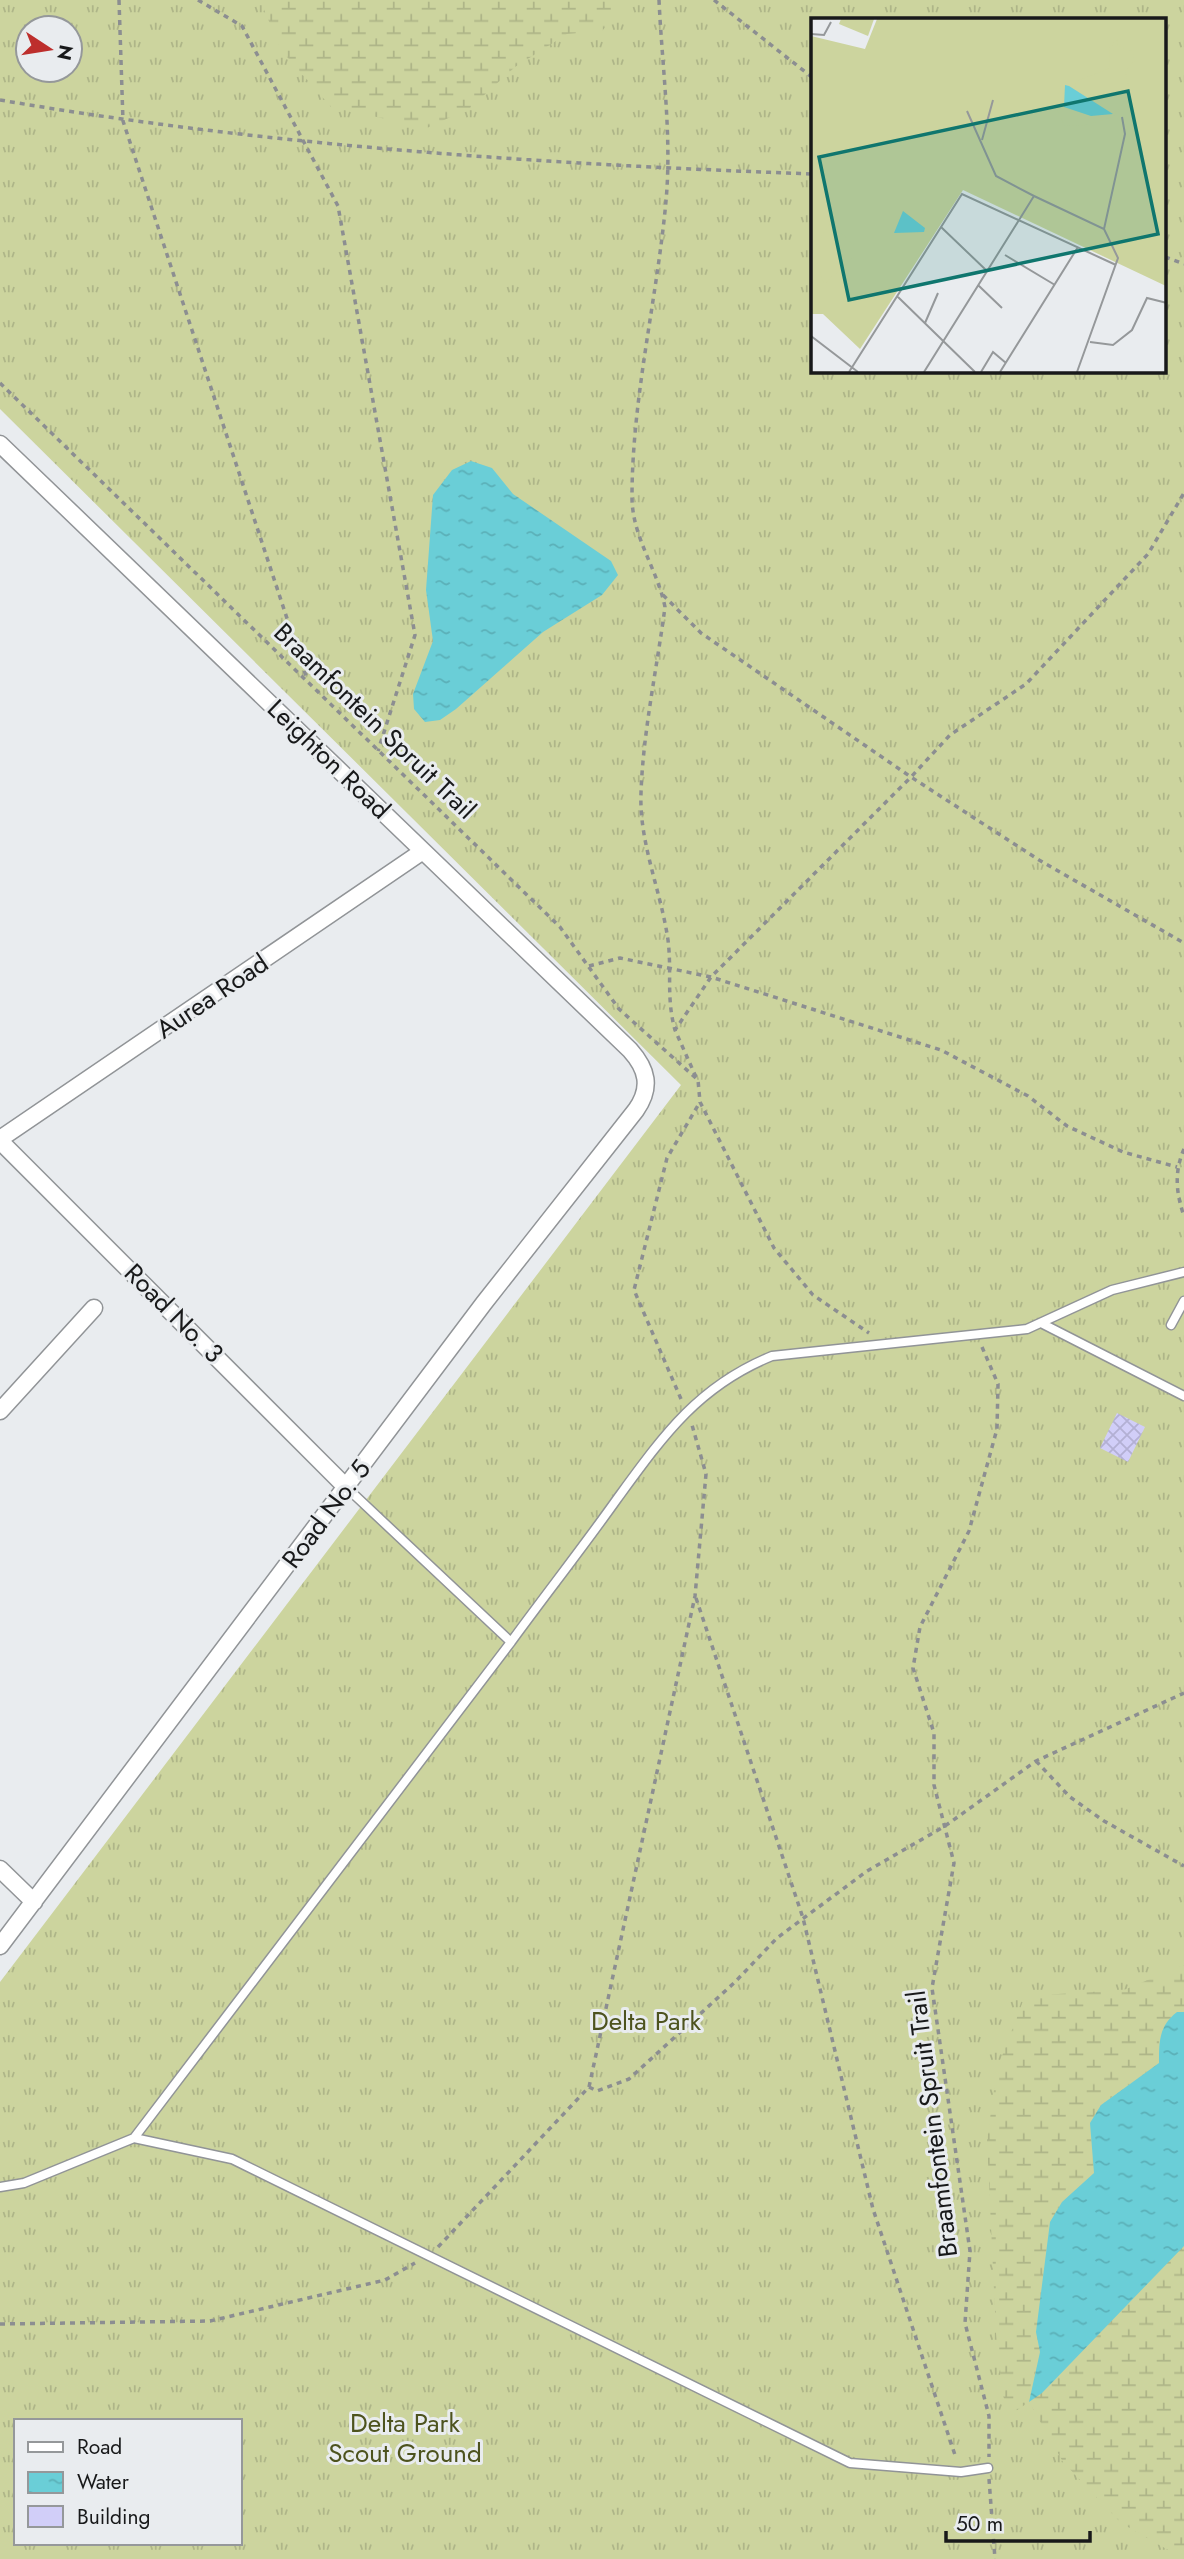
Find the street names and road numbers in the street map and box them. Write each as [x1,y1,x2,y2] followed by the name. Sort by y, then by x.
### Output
[265,614,485,828] street label: Braamfontein Spruit Trail
[259,690,399,828] street label: Leighton Road
[148,944,276,1048] street label: Aurea Road
[116,1255,232,1371] street label: Road No. 3
[273,1452,379,1576] street label: Road No. 5
[897,1988,967,2260] street label: Braamfontein Spruit Trail

